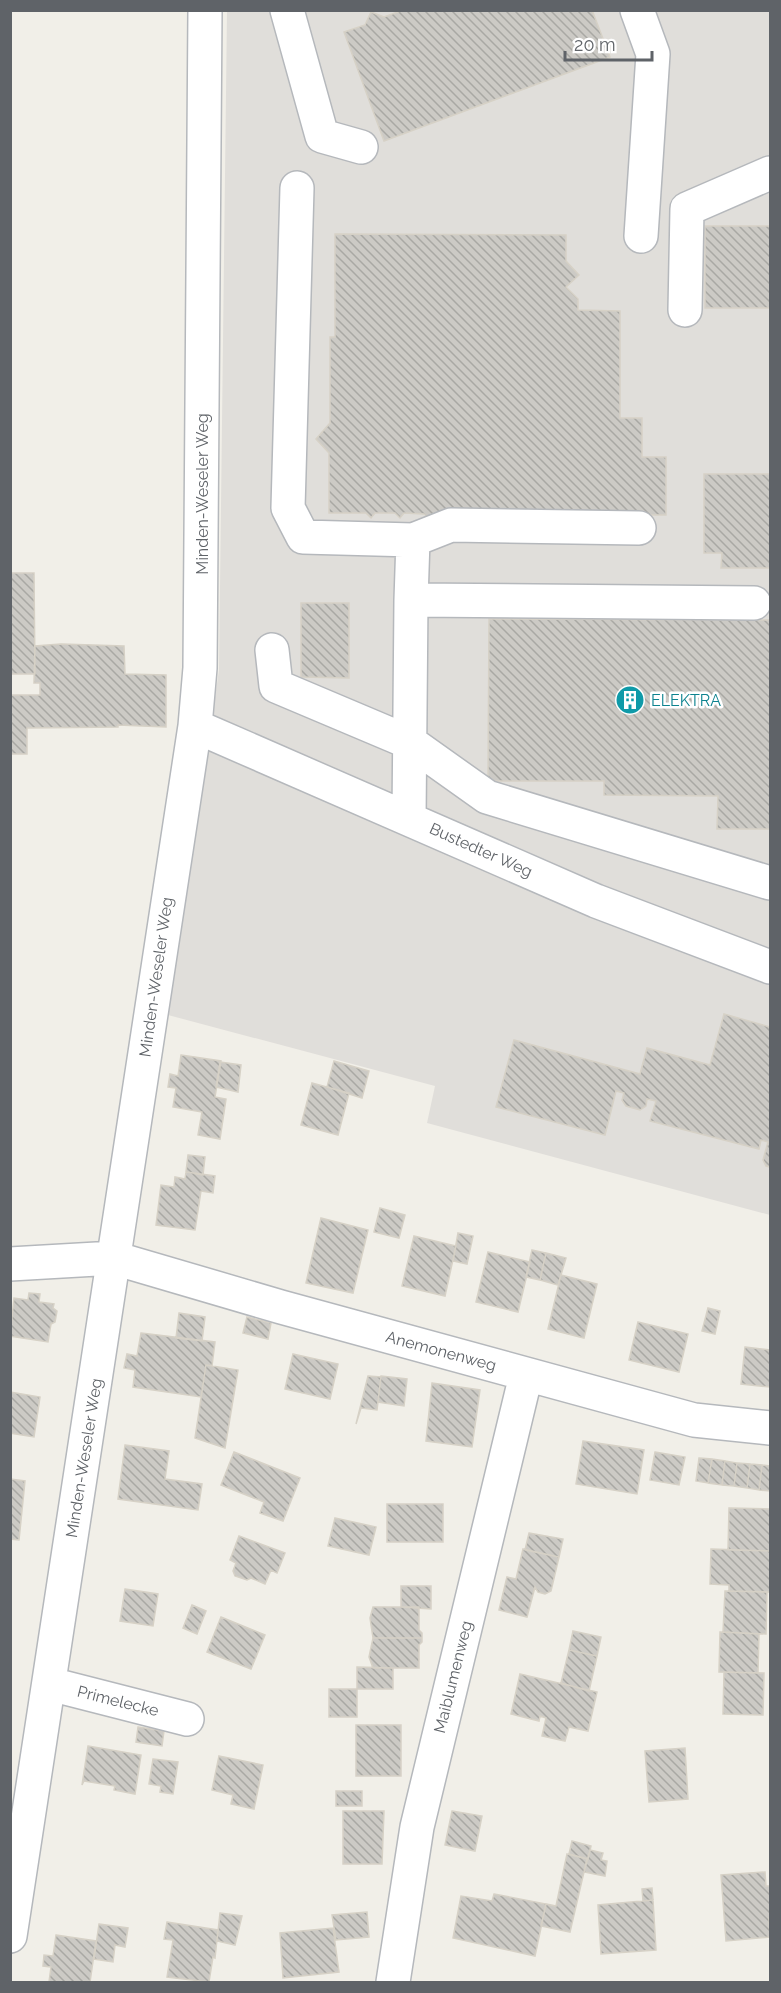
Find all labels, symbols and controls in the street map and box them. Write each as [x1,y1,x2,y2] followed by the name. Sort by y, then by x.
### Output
[565,24,652,62] scale bar
[574,34,616,55] text: 20 m
[193,413,212,575] street label: Minden-Weseler Weg
[614,684,646,716] building icon: ELEKTRA
[651,691,721,710] place label: ELEKTRA
[427,819,535,881] street label: Bustedter Weg
[135,896,177,1058] street label: Minden-Weseler Weg
[384,1327,498,1375] street label: Anemonenweg
[62,1377,106,1539] street label: Minden-Weseler Weg
[430,1619,476,1735] street label: Maiblumenweg
[75,1682,161,1720] street label: Primelecke

